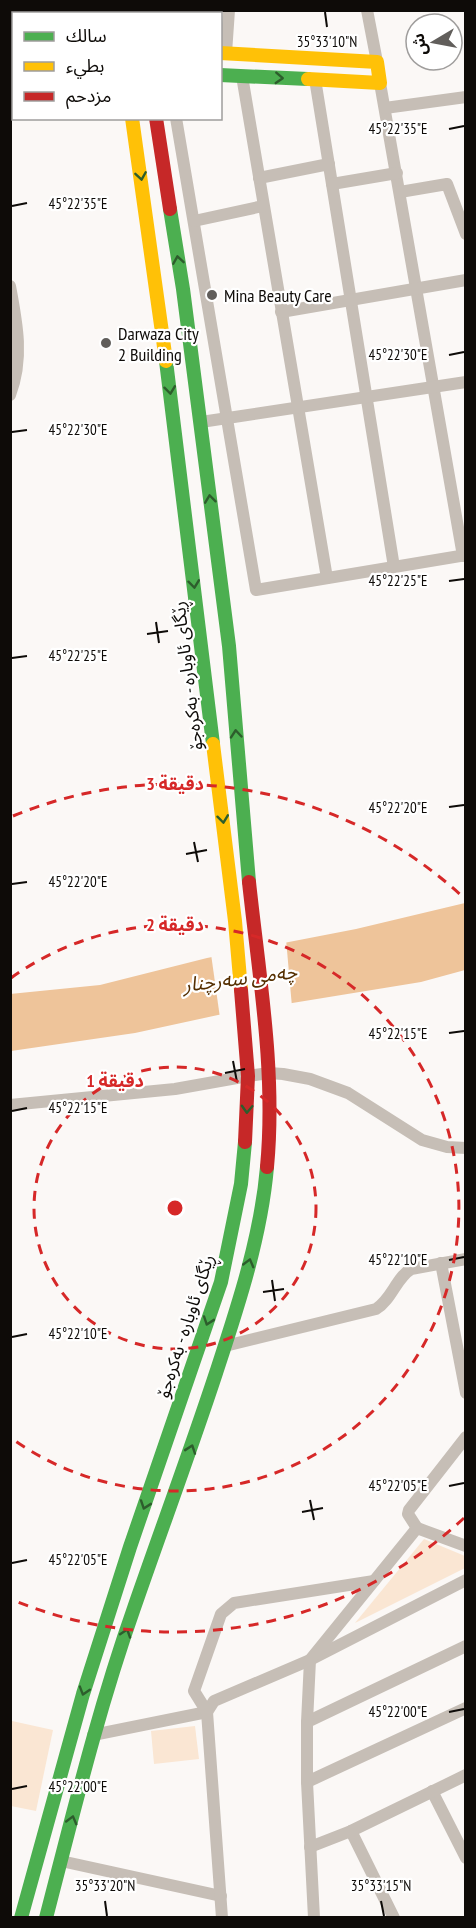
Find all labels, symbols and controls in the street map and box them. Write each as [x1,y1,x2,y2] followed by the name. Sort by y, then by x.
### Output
[12,12,222,120] legend
[404,12,464,72] north arrow
[66,24,107,47] text: سالك
[297,32,357,51] text: 35°33'10"N
[407,32,431,57] text: ش
[66,54,104,79] text: بطيء
[274,71,283,84] one-way arrow
[66,84,111,109] text: مزدحم
[368,119,428,138] text: 45°22'35"E
[134,172,146,181] one-way arrow
[48,194,108,213] text: 45°22'35"E
[173,256,185,265] one-way arrow
[224,284,332,307] place label: Mina Beauty Care
[205,288,219,302] marker: Mina Beauty Care
[118,322,199,366] place label: Darwaza City 2 Building
[99,336,113,350] marker: Darwaza City 2 Building
[368,345,428,364] text: 45°22'30"E
[164,386,176,395] one-way arrow
[48,420,108,439] text: 45°22'30"E
[205,494,217,503] one-way arrow
[368,571,428,590] text: 45°22'25"E
[187,579,200,588] one-way arrow
[166,600,211,752] street label: ڕێگای ئاوبارە - بەکرەجۆ
[48,646,108,665] text: 45°22'25"E
[230,730,243,739] one-way arrow
[146,772,204,795] text: 3 دقيقة
[368,798,428,817] text: 45°22'20"E
[216,815,228,824] one-way arrow
[48,872,108,891] text: 45°22'20"E
[146,913,204,936] text: 2 دقيقة
[180,958,299,998] water label: چەمی سەرچنار
[368,1024,428,1043] text: 45°22'15"E
[86,1069,144,1092] text: 1 دقيقة
[48,1098,108,1117] text: 45°22'15"E
[240,1105,253,1114] one-way arrow
[165,1198,185,1218] centre of rings
[368,1250,428,1269] text: 45°22'10"E
[151,1251,223,1402] street label: ڕێگای ئاوبارە - بەکرەجۆ
[242,1258,255,1268] one-way arrow
[203,1315,215,1326] one-way arrow
[48,1324,108,1343] text: 45°22'10"E
[183,1444,196,1455] one-way arrow
[368,1476,428,1495] text: 45°22'05"E
[139,1499,152,1510] one-way arrow
[48,1550,108,1569] text: 45°22'05"E
[119,1628,131,1639] one-way arrow
[79,1685,91,1696] one-way arrow
[368,1702,428,1721] text: 45°22'00"E
[48,1777,108,1796] text: 45°22'00"E
[65,1816,77,1826] one-way arrow
[75,1876,135,1895] text: 35°33'20"N
[351,1876,411,1895] text: 35°33'15"N

